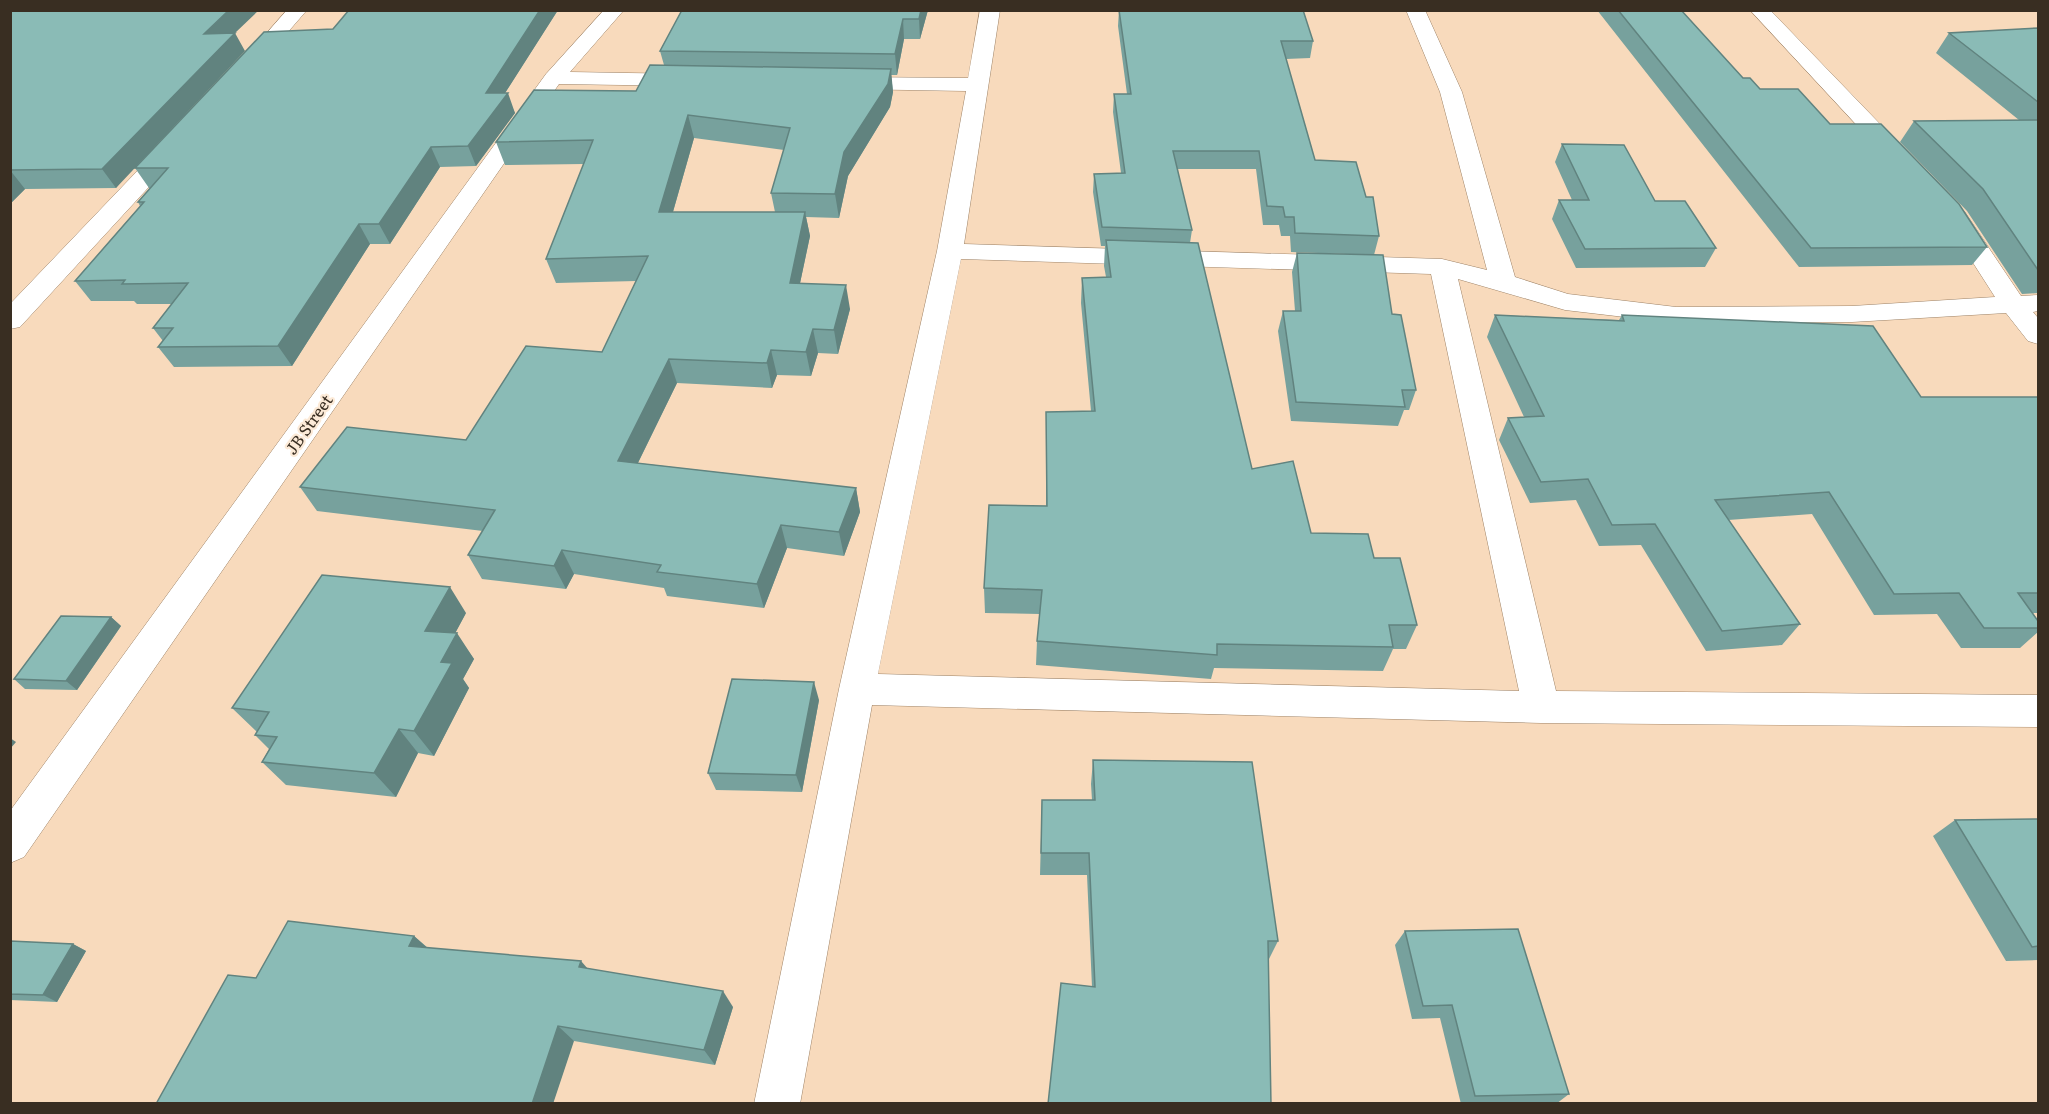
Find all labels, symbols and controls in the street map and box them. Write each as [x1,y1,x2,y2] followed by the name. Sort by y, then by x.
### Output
[279,389,338,459] street label: JB Street

